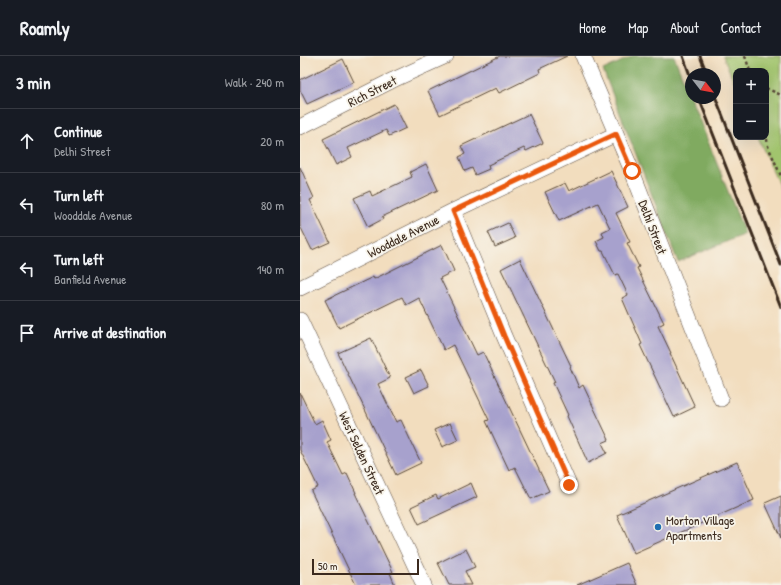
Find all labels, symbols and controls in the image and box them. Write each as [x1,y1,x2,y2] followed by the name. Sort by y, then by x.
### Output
[20,15,70,41] text: Roamly
[579,18,606,37] text: Home
[628,18,648,37] text: Map
[670,18,699,37] text: About
[721,18,761,37] text: Contact
[685,68,721,104] north arrow
[733,68,769,140] map controls
[733,68,769,104] button: +
[16,71,51,94] text: 3 min
[344,71,400,111] street label: Rich Street
[225,73,284,91] text: Walk · 240 m
[733,104,769,140] button: −
[54,121,102,142] text: Continue
[16,130,38,152] icon: ahead
[260,132,284,150] text: 20 m
[54,142,110,160] text: Delhi Street
[623,162,641,180] route start
[54,185,104,206] text: Turn left
[16,194,38,216] icon: left
[261,196,284,214] text: 80 m
[634,197,672,257] street label: Delhi Street
[54,206,132,224] text: Wooddale Avenue
[364,210,442,262] street label: Wooddale Avenue
[54,249,104,270] text: Turn left
[16,258,38,280] icon: left
[257,260,284,278] text: 140 m
[54,270,126,288] text: Banfield Avenue
[16,322,38,344] icon: arrive
[54,322,166,343] text: Arrive at destination
[335,409,389,498] street label: West Selden Street
[560,476,578,494] route end
[666,511,734,544] place label: Morton Village Apartments
[653,522,663,532] marker: Morton Village Apartments
[312,557,419,576] scale bar
[318,559,338,573] text: 50 m

